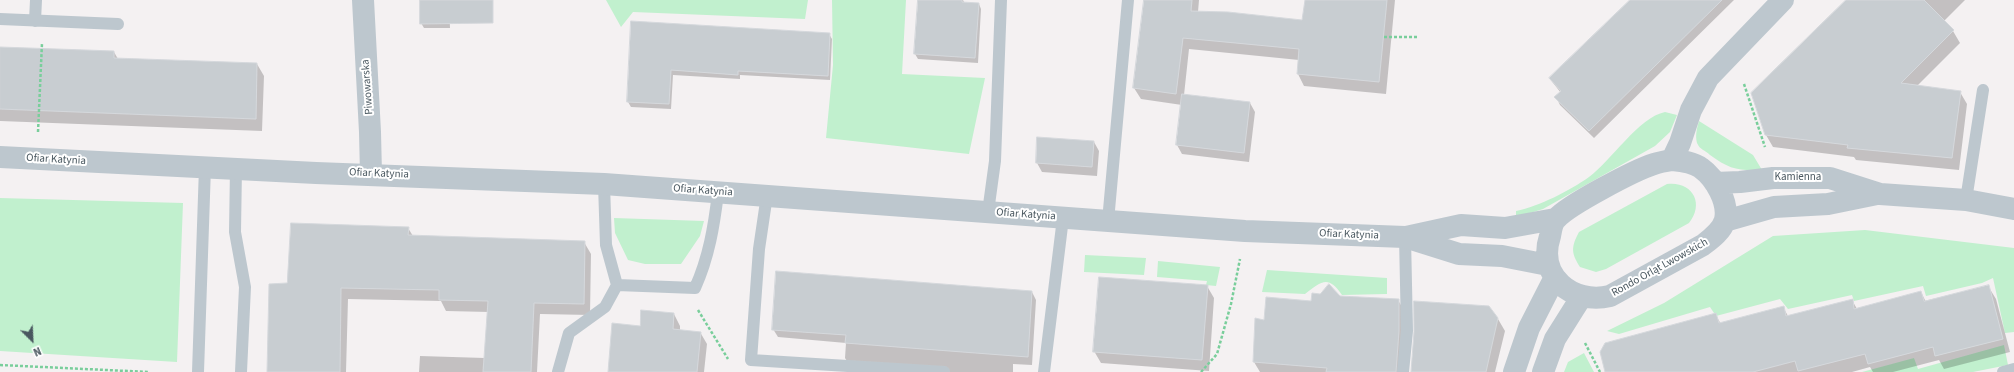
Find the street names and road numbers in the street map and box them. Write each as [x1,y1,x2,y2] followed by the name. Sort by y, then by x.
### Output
[359,59,377,115] street label: Piwowarska
[26,152,86,168] street label: Ofiar Katynia
[349,166,409,182] street label: Ofiar Katynia
[1775,171,1821,185] street label: Kamienna
[673,182,733,200] street label: Ofiar Katynia
[996,206,1056,224] street label: Ofiar Katynia
[1319,227,1379,243] street label: Ofiar Katynia
[1610,236,1710,300] street label: Rondo Orląt Lwowskich

